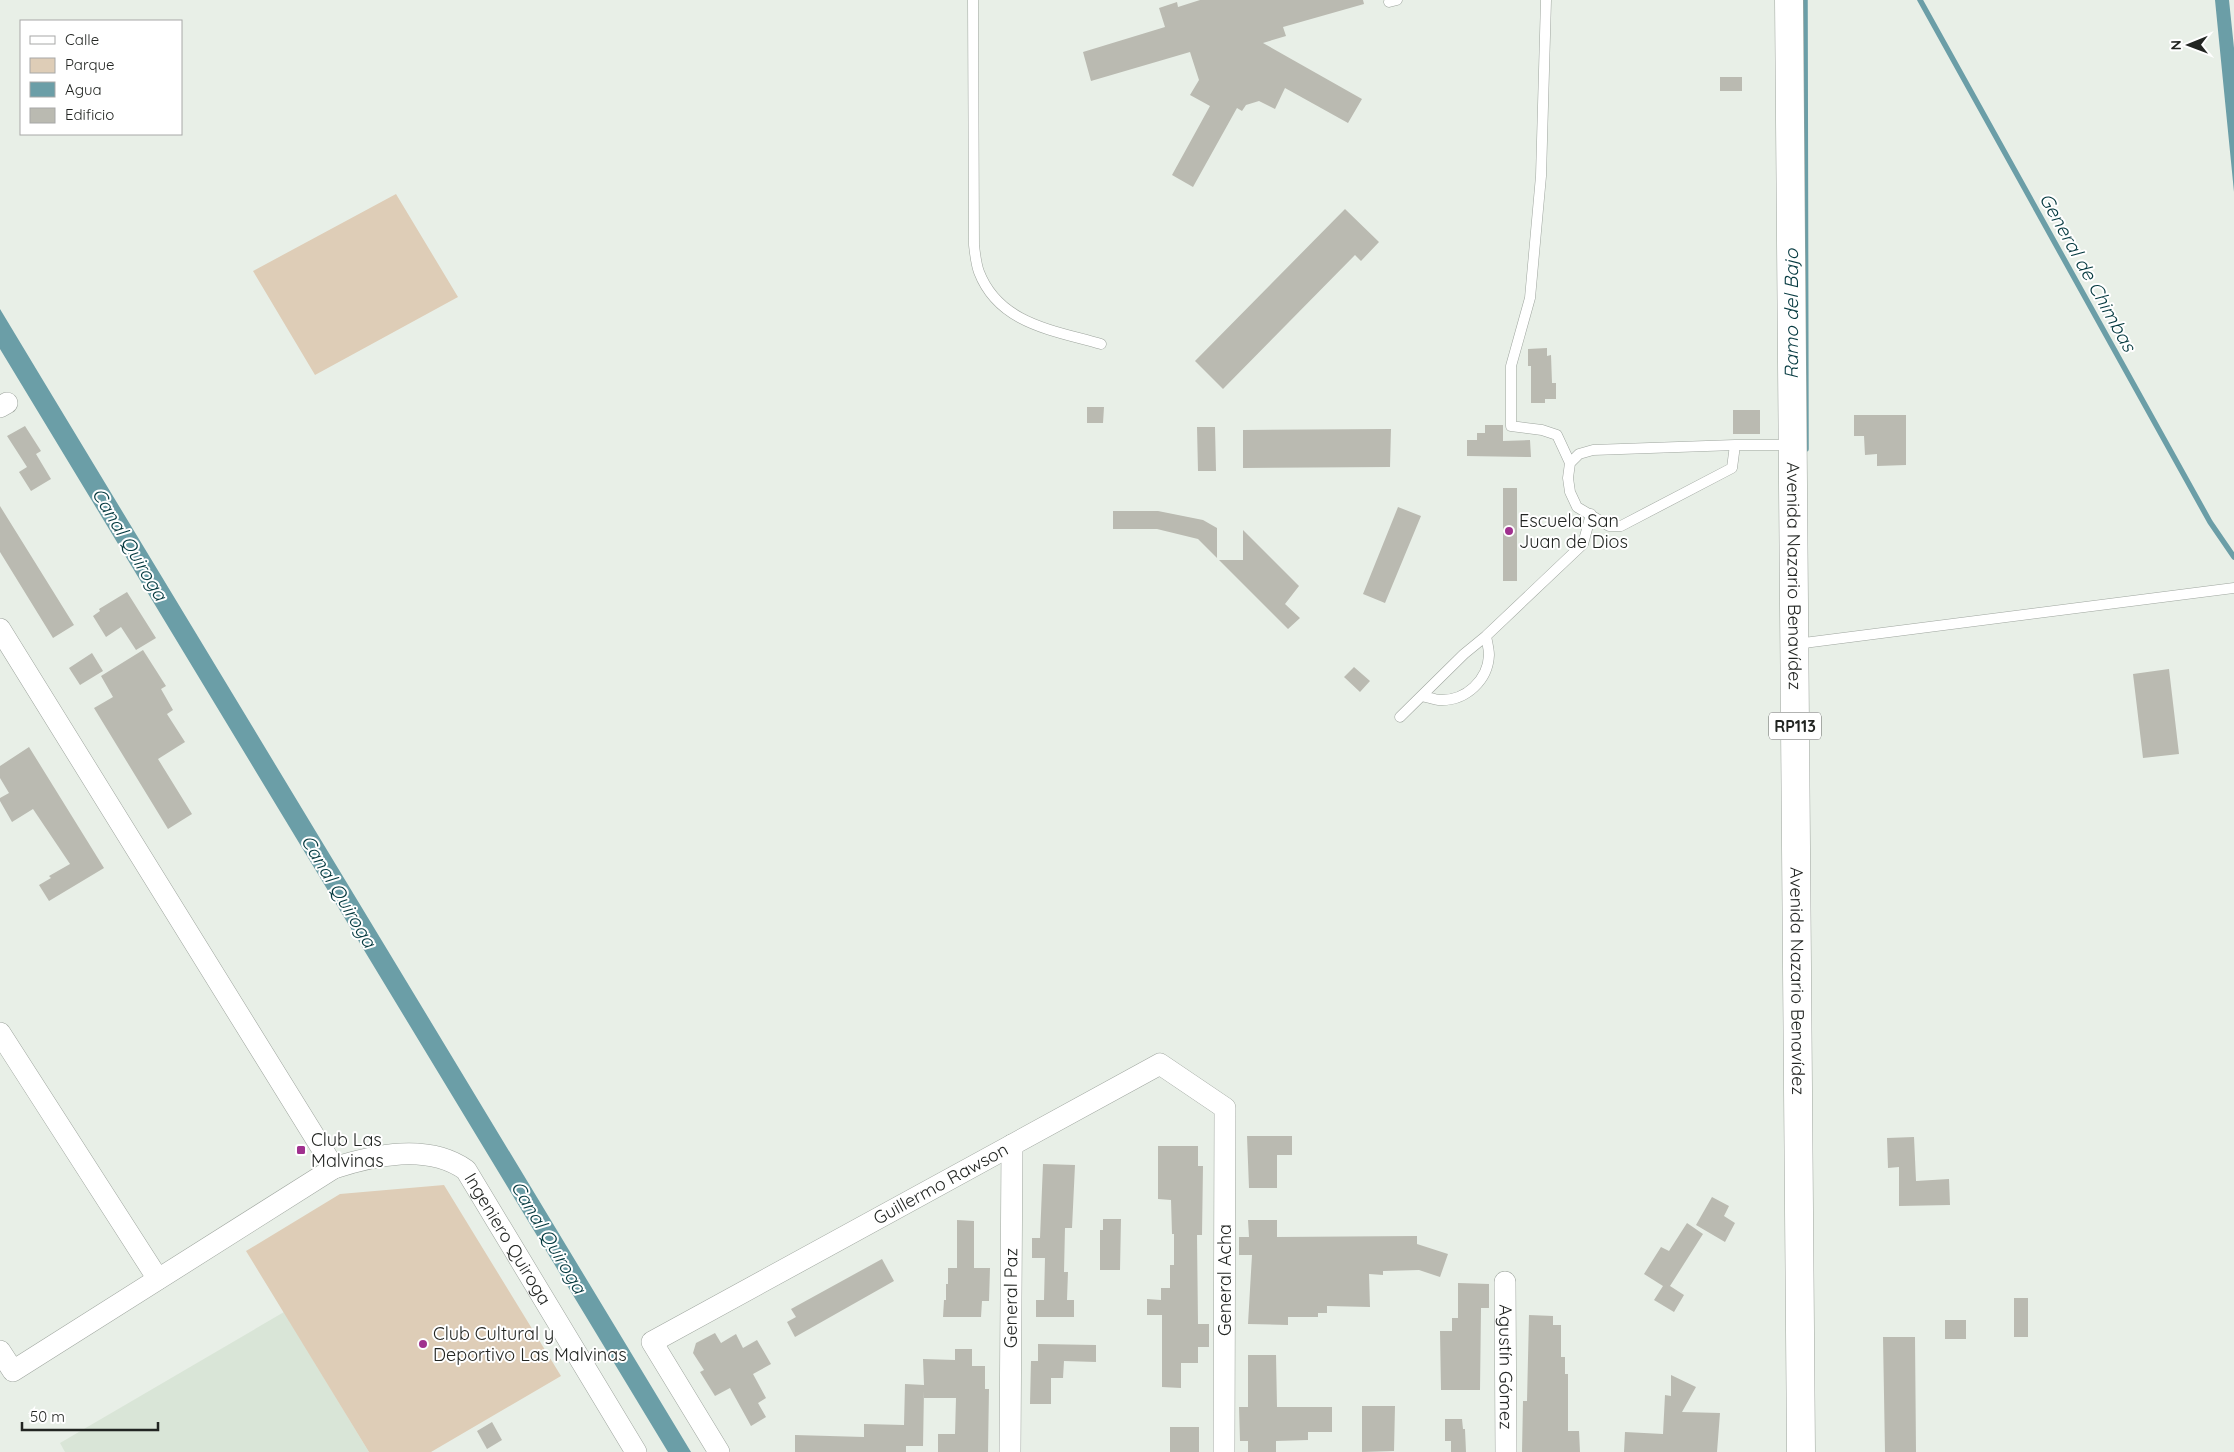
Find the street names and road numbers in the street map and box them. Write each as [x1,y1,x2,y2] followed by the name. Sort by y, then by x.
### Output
[1782,462,1807,690] street label: Avenida Nazario Benavídez
[1769,712,1821,739] road number: RP113
[1785,867,1810,1095] street label: Avenida Nazario Benavídez
[869,1137,1012,1230] street label: Guillermo Rawson
[459,1168,557,1309] street label: Ingeniero Quiroga
[1213,1224,1236,1336] street label: General Acha
[999,1248,1022,1348] street label: General Paz
[1494,1304,1518,1430] street label: Agustín Gómez

